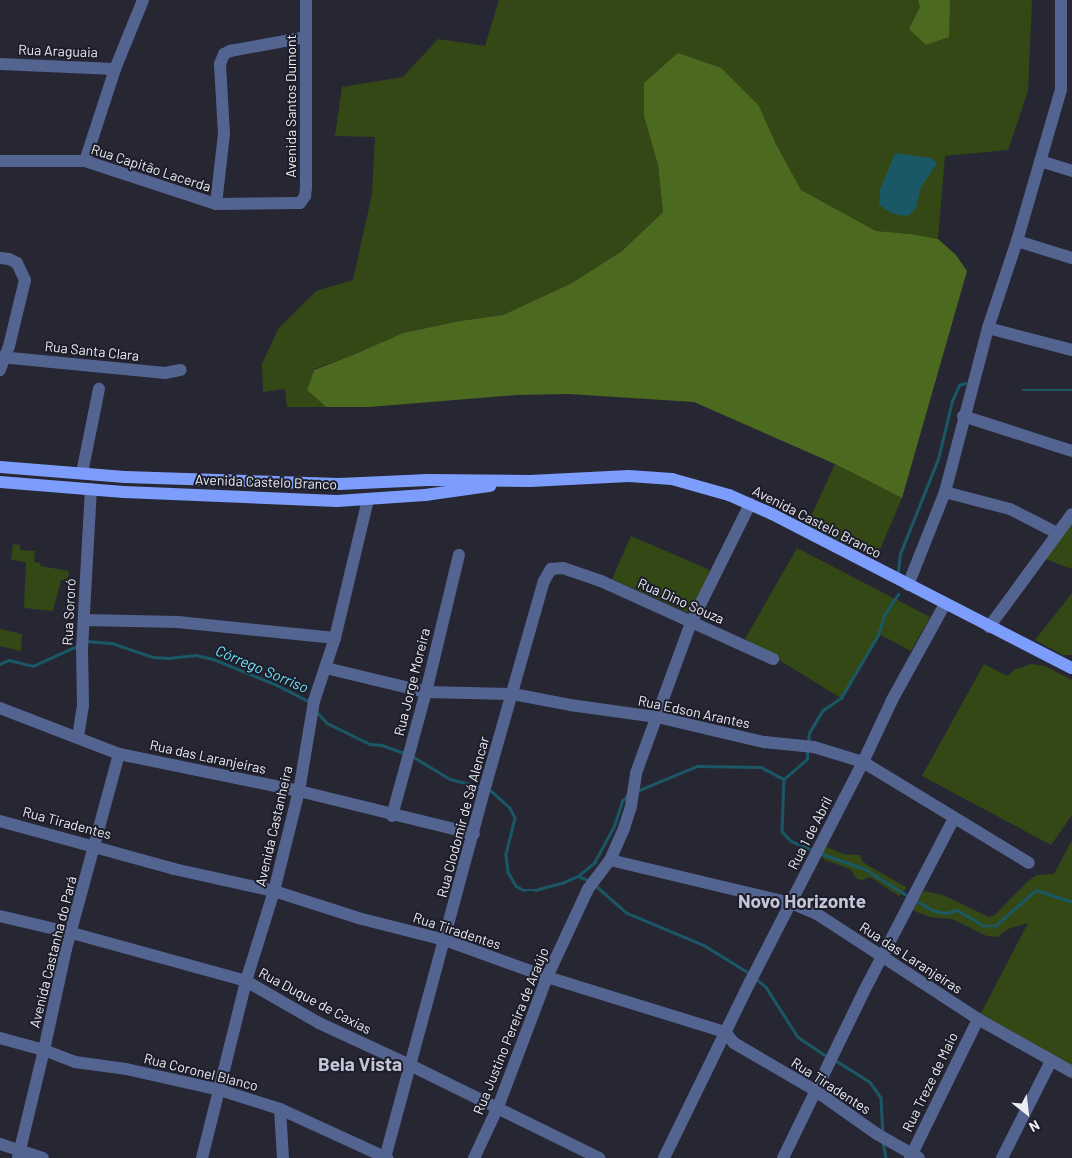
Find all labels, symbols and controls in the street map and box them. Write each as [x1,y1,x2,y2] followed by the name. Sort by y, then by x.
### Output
[283,34,299,178] street label: Avenida Santos Dumont
[18,41,98,61] street label: Rua Araguaia
[89,141,213,195] street label: Rua Capitão Lacerda
[44,338,140,364] street label: Rua Santa Clara
[195,471,337,493] street label: Avenida Castelo Branco
[750,482,884,562] street label: Avenida Castelo Branco
[635,574,727,628] street label: Rua Dino Souza
[59,578,79,646] street label: Rua Sororó
[391,626,433,738] street label: Rua Jorge Moreira
[213,641,311,697] water label: Córrego Sorriso
[636,692,752,732] street label: Rua Edson Arantes
[433,735,493,899] street label: Rua Clodomir de Sá Alencar
[148,736,268,778] street label: Rua das Laranjeiras
[252,764,296,888] street label: Avenida Castanheira
[784,794,836,872] street label: Rua 1 de Abril
[21,803,113,843] street label: Rua Tiradentes
[26,874,80,1030] street label: Avenida Castanha do Pará
[738,890,866,912] district label: Novo Horizonte
[411,909,503,953] street label: Rua Tiradentes
[857,919,965,997] street label: Rua das Laranjeiras
[470,945,552,1117] street label: Rua Justino Pereira de Araújo
[256,964,374,1038] street label: Rua Duque de Caxias
[899,1030,961,1134] street label: Rua Treze de Maio
[142,1050,260,1094] street label: Rua Coronel Blanco
[318,1053,402,1075] district label: Bela Vista
[788,1054,874,1118] street label: Rua Tiradentes
[1002,1088,1052,1138] north arrow
[1026,1117,1043,1136] text: N

